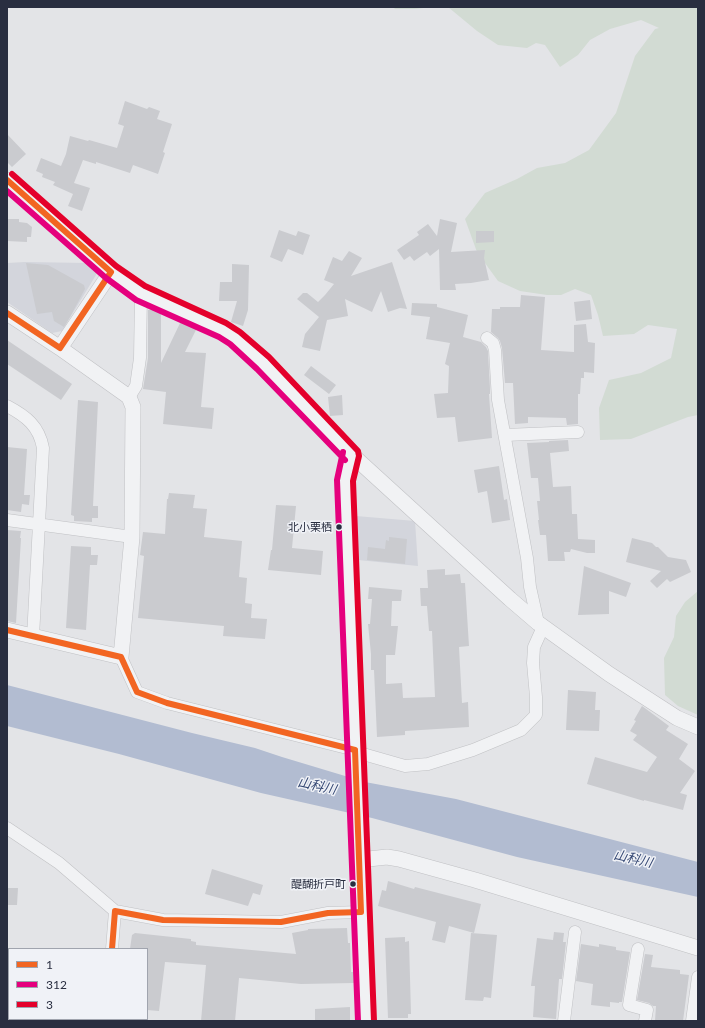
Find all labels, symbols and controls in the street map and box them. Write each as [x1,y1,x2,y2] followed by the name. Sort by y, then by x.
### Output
[288,520,332,534] place label: 北小栗栖
[334,522,344,532] marker: 北小栗栖
[296,774,338,798] water label: 山科川
[612,847,654,871] water label: 山科川
[291,877,346,891] place label: 醍醐折戸町
[348,879,358,889] marker: 醍醐折戸町
[8,948,148,1020] legend
[46,957,53,972] text: 1
[46,977,67,992] text: 312
[46,997,53,1012] text: 3

